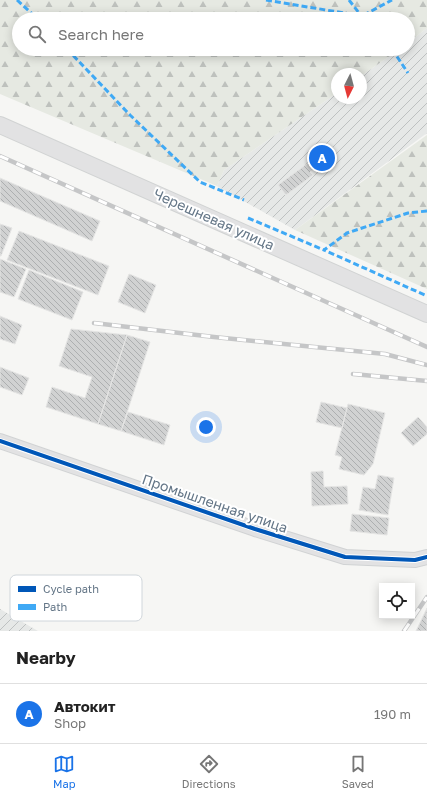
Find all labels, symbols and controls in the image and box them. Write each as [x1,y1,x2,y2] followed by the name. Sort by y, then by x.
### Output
[12,12,415,56] search box
[26,23,48,45] icon: search
[58,25,144,43] text: Search here
[331,68,367,104] north arrow
[309,143,335,173] pin: A
[151,185,277,253] street label: Черешневая улица
[196,417,216,437] your location
[140,470,290,536] street label: Промышленная улица
[10,575,142,621] legend
[43,582,99,595] text: Cycle path
[379,583,415,619] map controls
[379,583,415,619] button: locate
[43,600,67,613] text: Path
[16,647,76,668] text: Nearby
[54,697,116,715] text: Автокит
[24,706,34,722] text: A
[374,706,411,722] text: 190 m
[54,715,86,731] text: Shop
[53,753,76,790] tab: Map
[182,753,236,790] tab: Directions
[342,753,374,790] tab: Saved

